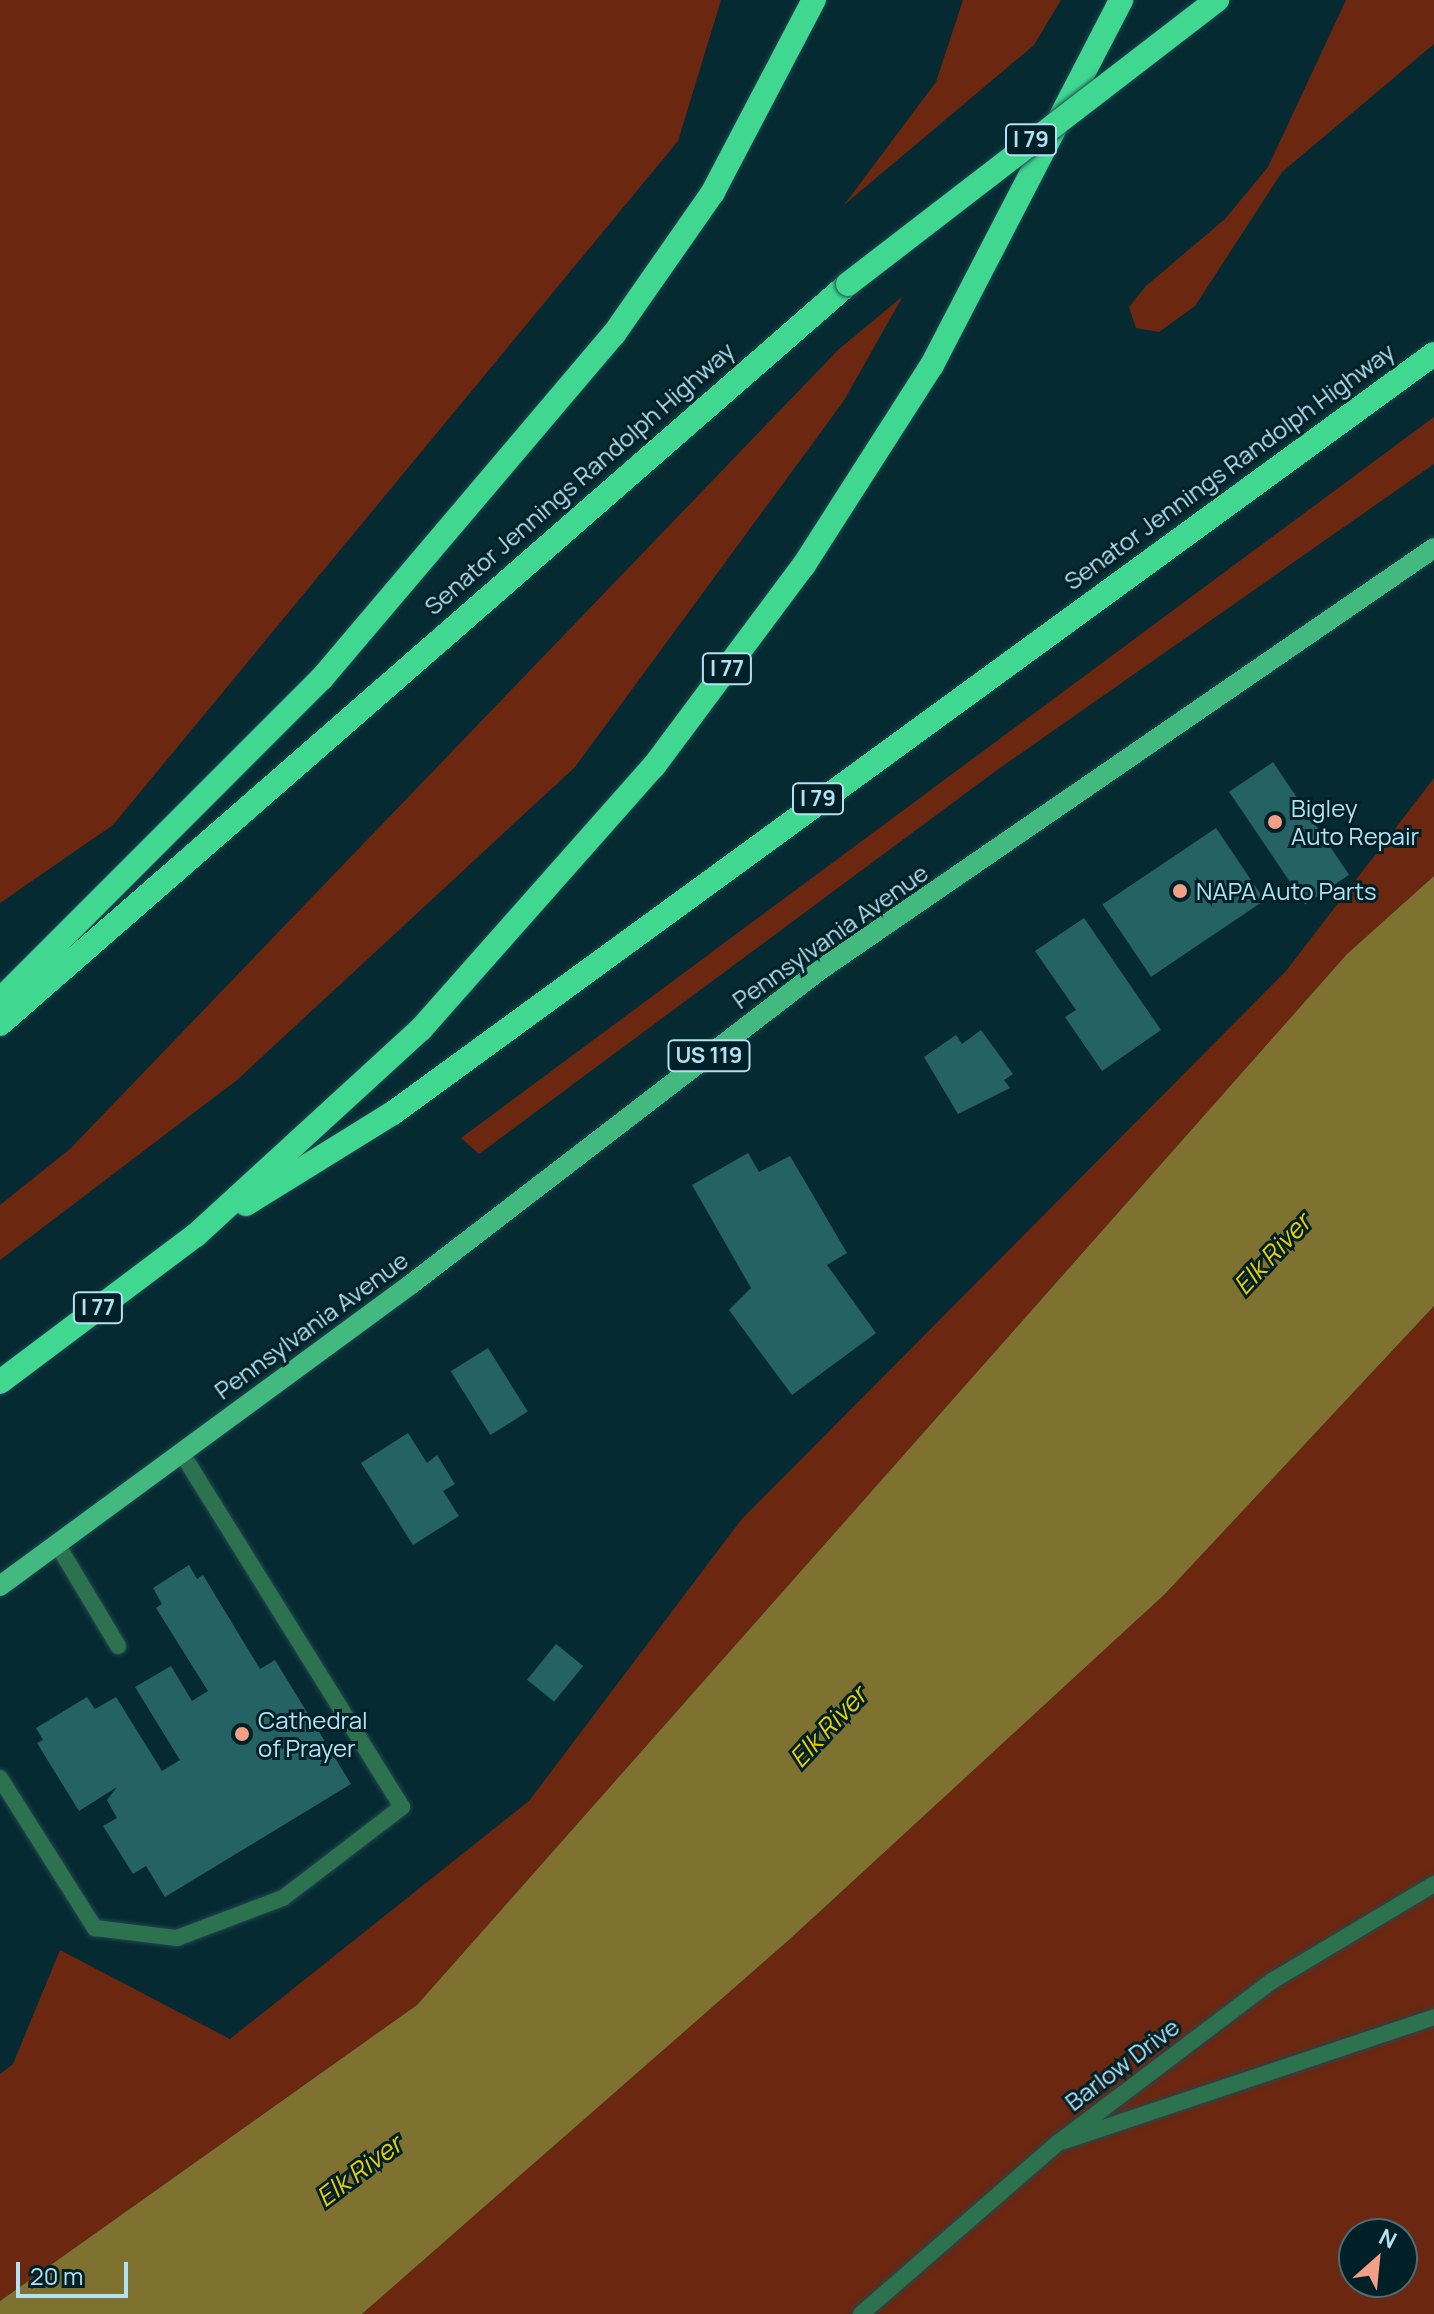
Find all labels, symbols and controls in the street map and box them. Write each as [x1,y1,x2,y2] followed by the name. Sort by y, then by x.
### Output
[1005,122,1057,158] road number: I 79
[418,336,740,620] street label: Senator Jennings Randolph Highway
[1058,337,1400,595] street label: Senator Jennings Randolph Highway
[701,651,753,687] road number: I 77
[792,781,844,817] road number: I 79
[1291,794,1419,850] place label: Bigley Auto Repair
[1266,813,1284,831] marker: Bigley Auto Repair
[727,858,933,1014] street label: Pennsylvania Avenue
[1196,877,1377,905] place label: NAPA Auto Parts
[1171,882,1189,900] marker: NAPA Auto Parts
[667,1038,751,1074] road number: US 119
[1227,1207,1317,1301] water label: Elk River
[209,1245,413,1405] street label: Pennsylvania Avenue
[72,1290,124,1326] road number: I 77
[783,1680,873,1774] water label: Elk River
[258,1706,368,1762] place label: Cathedral of Prayer
[233,1725,251,1743] marker: Cathedral of Prayer
[1059,2012,1185,2116] street label: Barlow Drive
[310,2129,408,2213] water label: Elk River
[1338,2218,1418,2298] north arrow
[1374,2221,1402,2255] text: N
[20,2246,132,2296] scale bar
[30,2259,83,2292] text: 20 m

